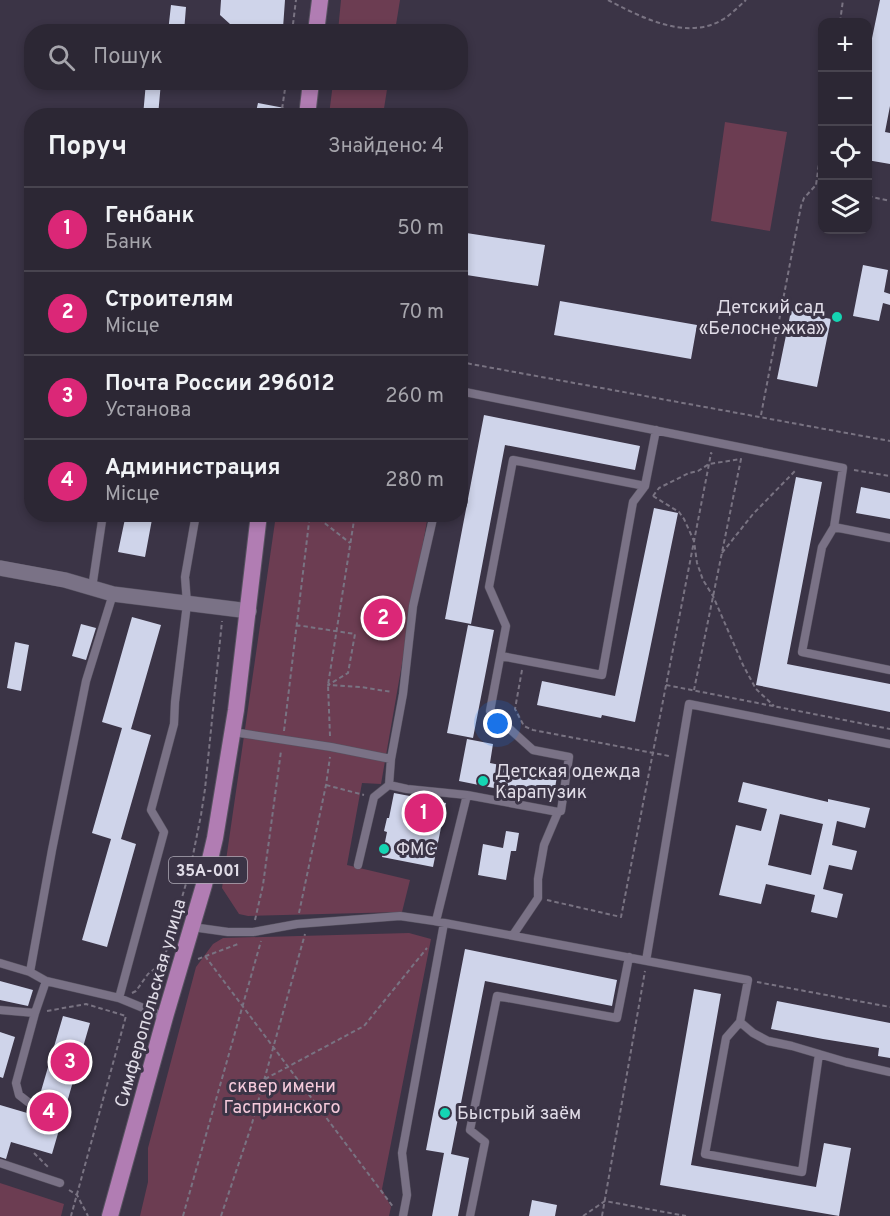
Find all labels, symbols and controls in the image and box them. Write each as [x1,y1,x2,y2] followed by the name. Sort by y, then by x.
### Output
[818,18,872,234] map controls
[818,18,872,72] button: +
[24,24,468,90] search box
[45,41,78,74] icon: search
[93,44,163,71] text: Пошук
[818,72,872,126] button: −
[818,126,872,180] button: locate
[48,131,127,164] text: Поруч
[328,134,444,160] text: Знайдено: 4
[818,180,872,234] button: layers
[105,203,194,230] text: Генбанк
[64,216,72,242] text: 1
[397,216,444,242] text: 50 m
[105,230,152,256] text: Банк
[105,287,233,314] text: Строителям
[699,297,825,341] place label: Детский сад «Белоснежка»
[61,300,74,326] text: 2
[400,300,444,326] text: 70 m
[830,310,844,324] marker: Детский сад «Белоснежка»
[105,314,159,340] text: Місце
[105,371,335,398] text: Почта России 296012
[62,384,74,410] text: 3
[385,384,444,410] text: 260 m
[105,398,191,424] text: Установа
[105,455,280,482] text: Администрация
[61,468,74,494] text: 4
[385,468,444,494] text: 280 m
[105,482,159,508] text: Місце
[364,596,403,640] pin: 2
[483,709,512,738] your location
[495,761,641,805] place label: Детская одежда Карапузик
[476,774,490,788] marker: Детская одежда Карапузик
[404,790,444,836] pin: 1
[396,839,436,862] place label: ФМС
[377,842,391,856] marker: ФМС
[169,857,247,883] road number: 35А-001
[111,896,192,1110] street label: Симферопольская улица
[50,1040,90,1084] pin: 3
[223,1076,341,1120] park label: сквер имени Гаспринского
[29,1090,68,1134] pin: 4
[457,1103,581,1126] place label: Быстрый заём
[438,1106,452,1120] marker: Быстрый заём

